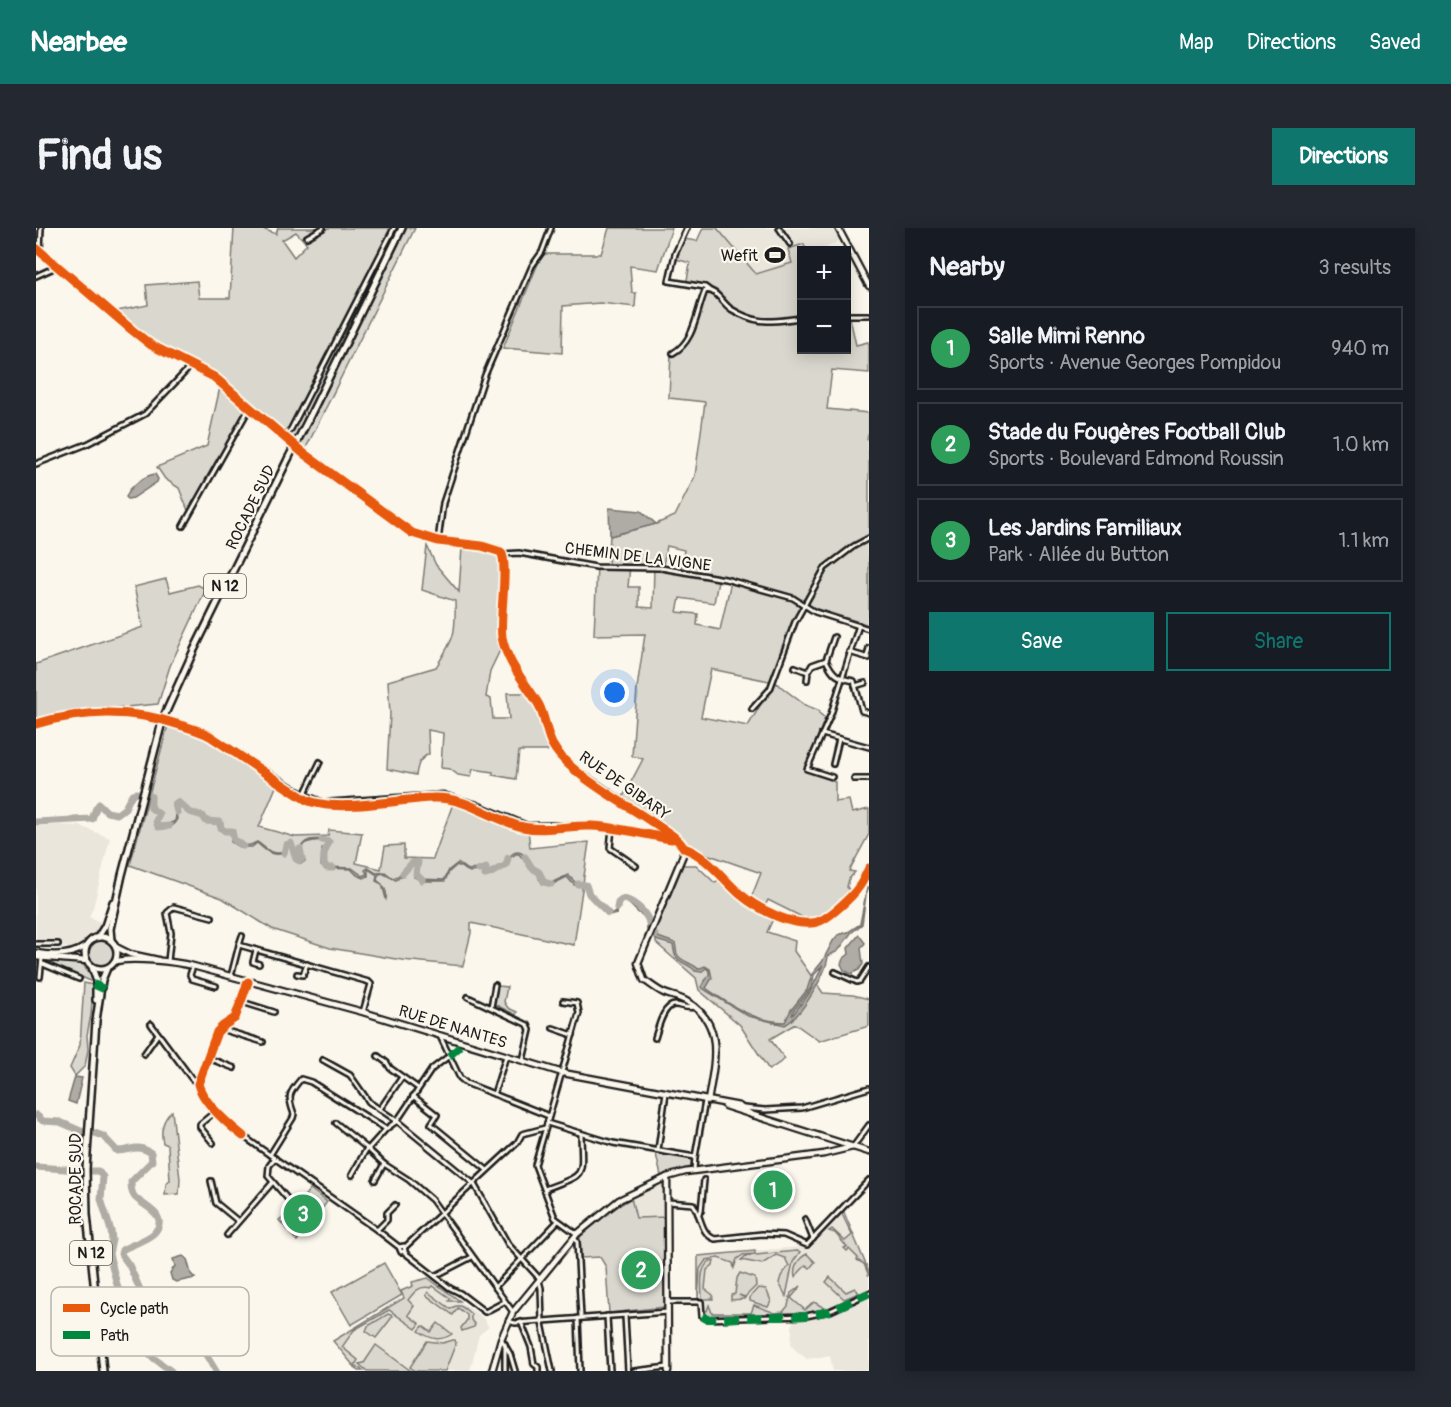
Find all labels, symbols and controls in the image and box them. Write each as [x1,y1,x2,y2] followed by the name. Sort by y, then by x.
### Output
[30,25,127,60] text: Nearbee
[1179,29,1214,56] text: Map
[1247,29,1336,56] text: Directions
[1369,29,1421,56] text: Saved
[1272,128,1415,185] button: Directions
[36,130,162,182] text: Find us
[763,243,787,267] sports icon: Wefit
[721,246,759,266] place label: Wefit
[797,246,851,354] map controls
[797,246,851,300] button: +
[929,251,1005,283] text: Nearby
[1319,255,1391,280] text: 3 results
[797,300,851,354] button: −
[988,322,1145,350] text: Salle Mimi Renno
[947,336,954,361] text: 1
[1331,336,1389,361] text: 940 m
[988,350,1281,375] text: Sports · Avenue Georges Pompidou
[988,418,1285,446] text: Stade du Fougères Football Club
[945,432,956,457] text: 2
[1333,432,1389,457] text: 1.0 km
[988,446,1284,471] text: Sports · Boulevard Edmond Roussin
[222,462,280,553] street label: ROCADE SUD
[988,514,1182,542] text: Les Jardins Familiaux
[945,528,956,553] text: 3
[1339,528,1389,553] text: 1.1 km
[564,538,712,576] street label: CHEMIN DE LA VIGNE
[988,542,1169,567] text: Park · Allée du Button
[204,574,246,598] road number: N 12
[929,612,1154,671] button: Save
[1166,612,1391,671] button: Share
[600,678,629,707] your location
[575,747,674,825] street label: RUE DE GIBARY
[396,1001,509,1053] street label: RUE DE NANTES
[66,1133,86,1225] street label: ROCADE SUD
[754,1168,792,1212] pin: 1
[284,1192,322,1236] pin: 3
[70,1241,112,1265] road number: N 12
[622,1248,660,1292] pin: 2
[51,1287,249,1356] legend
[100,1299,168,1319] text: Cycle path
[100,1326,129,1346] text: Path

